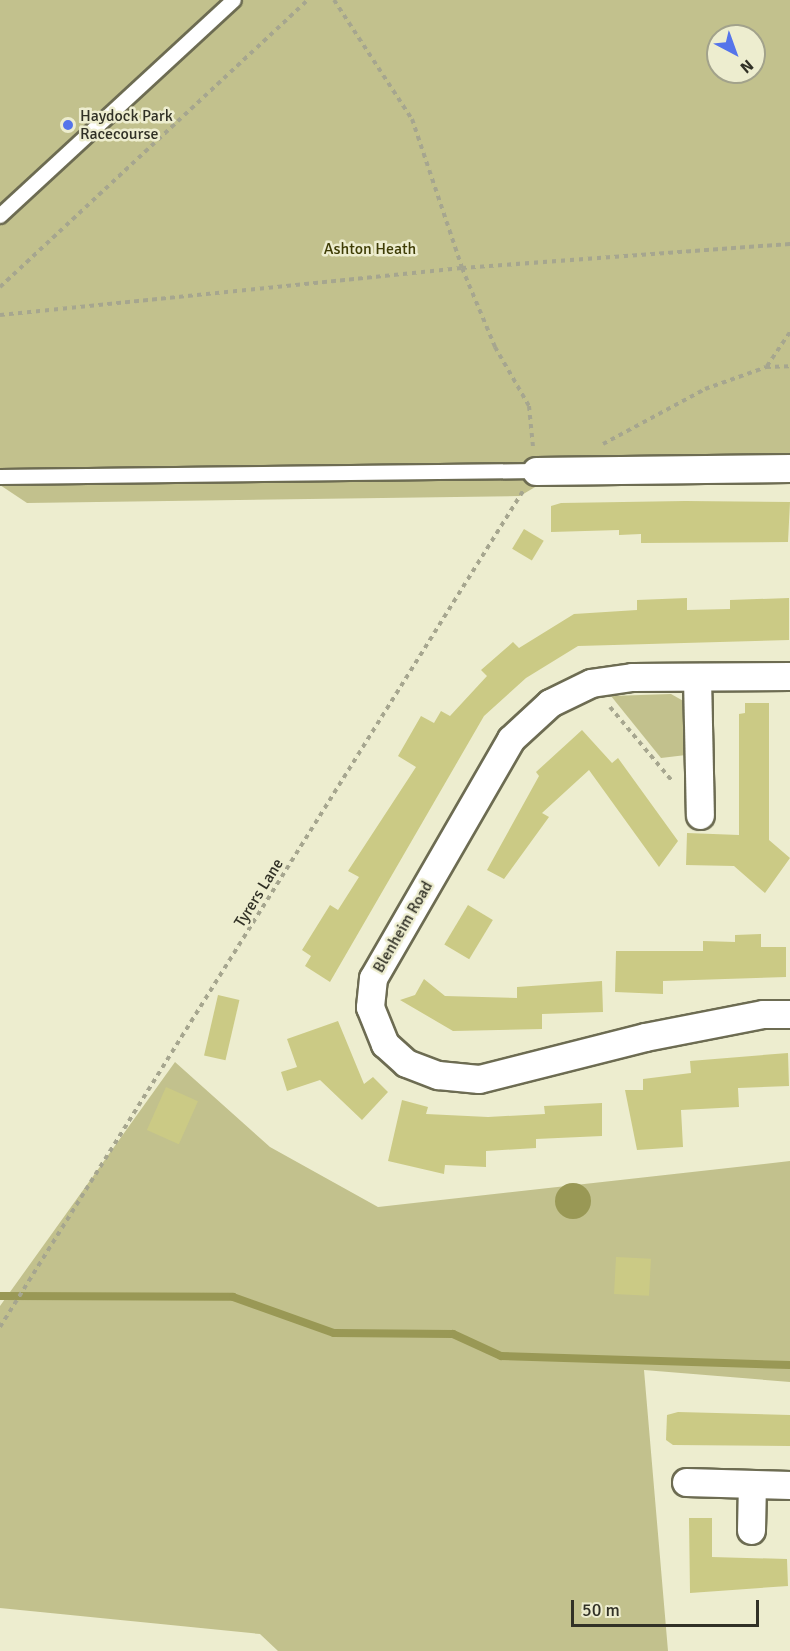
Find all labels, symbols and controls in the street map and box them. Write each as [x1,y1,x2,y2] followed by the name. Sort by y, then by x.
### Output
[706,24,766,84] north arrow
[736,55,757,77] text: N
[80,106,173,144] place label: Haydock Park Racecourse
[61,118,75,132] marker: Haydock Park Racecourse
[324,239,416,259] park label: Ashton Heath
[230,855,288,931] street label: Tyrers Lane
[369,878,437,976] street label: Blenheim Road
[574,1588,762,1626] scale bar
[582,1599,620,1621] text: 50 m

